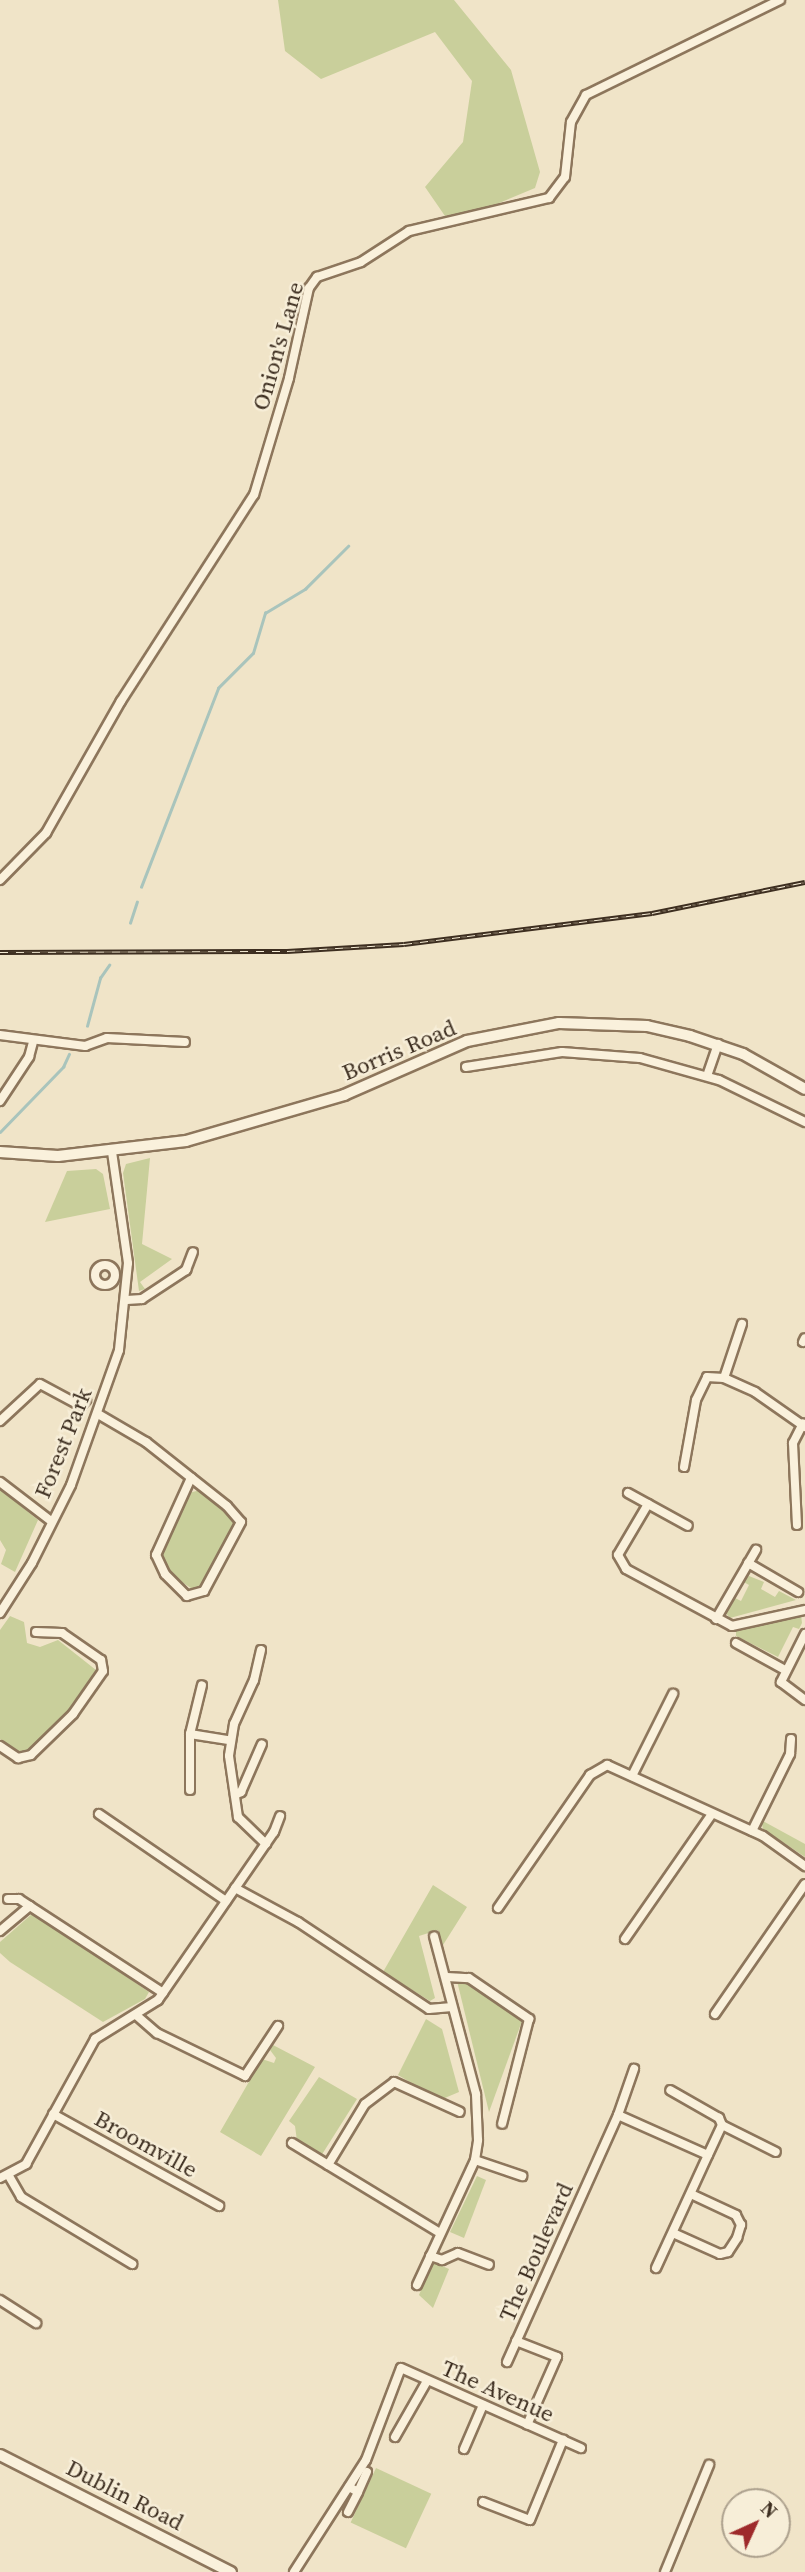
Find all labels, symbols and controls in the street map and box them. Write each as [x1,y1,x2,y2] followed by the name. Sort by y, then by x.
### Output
[247,279,309,413] street label: Onion's Lane
[338,1014,460,1086] street label: Borris Road
[28,1384,98,1502] street label: Forest Park
[90,2104,202,2184] street label: Broomville
[493,2178,579,2326] street label: The Boulevard
[437,2354,559,2428] street label: The Avenue
[62,2454,188,2536] street label: Dublin Road
[721,2488,791,2558] north arrow
[755,2495,784,2524] text: N

